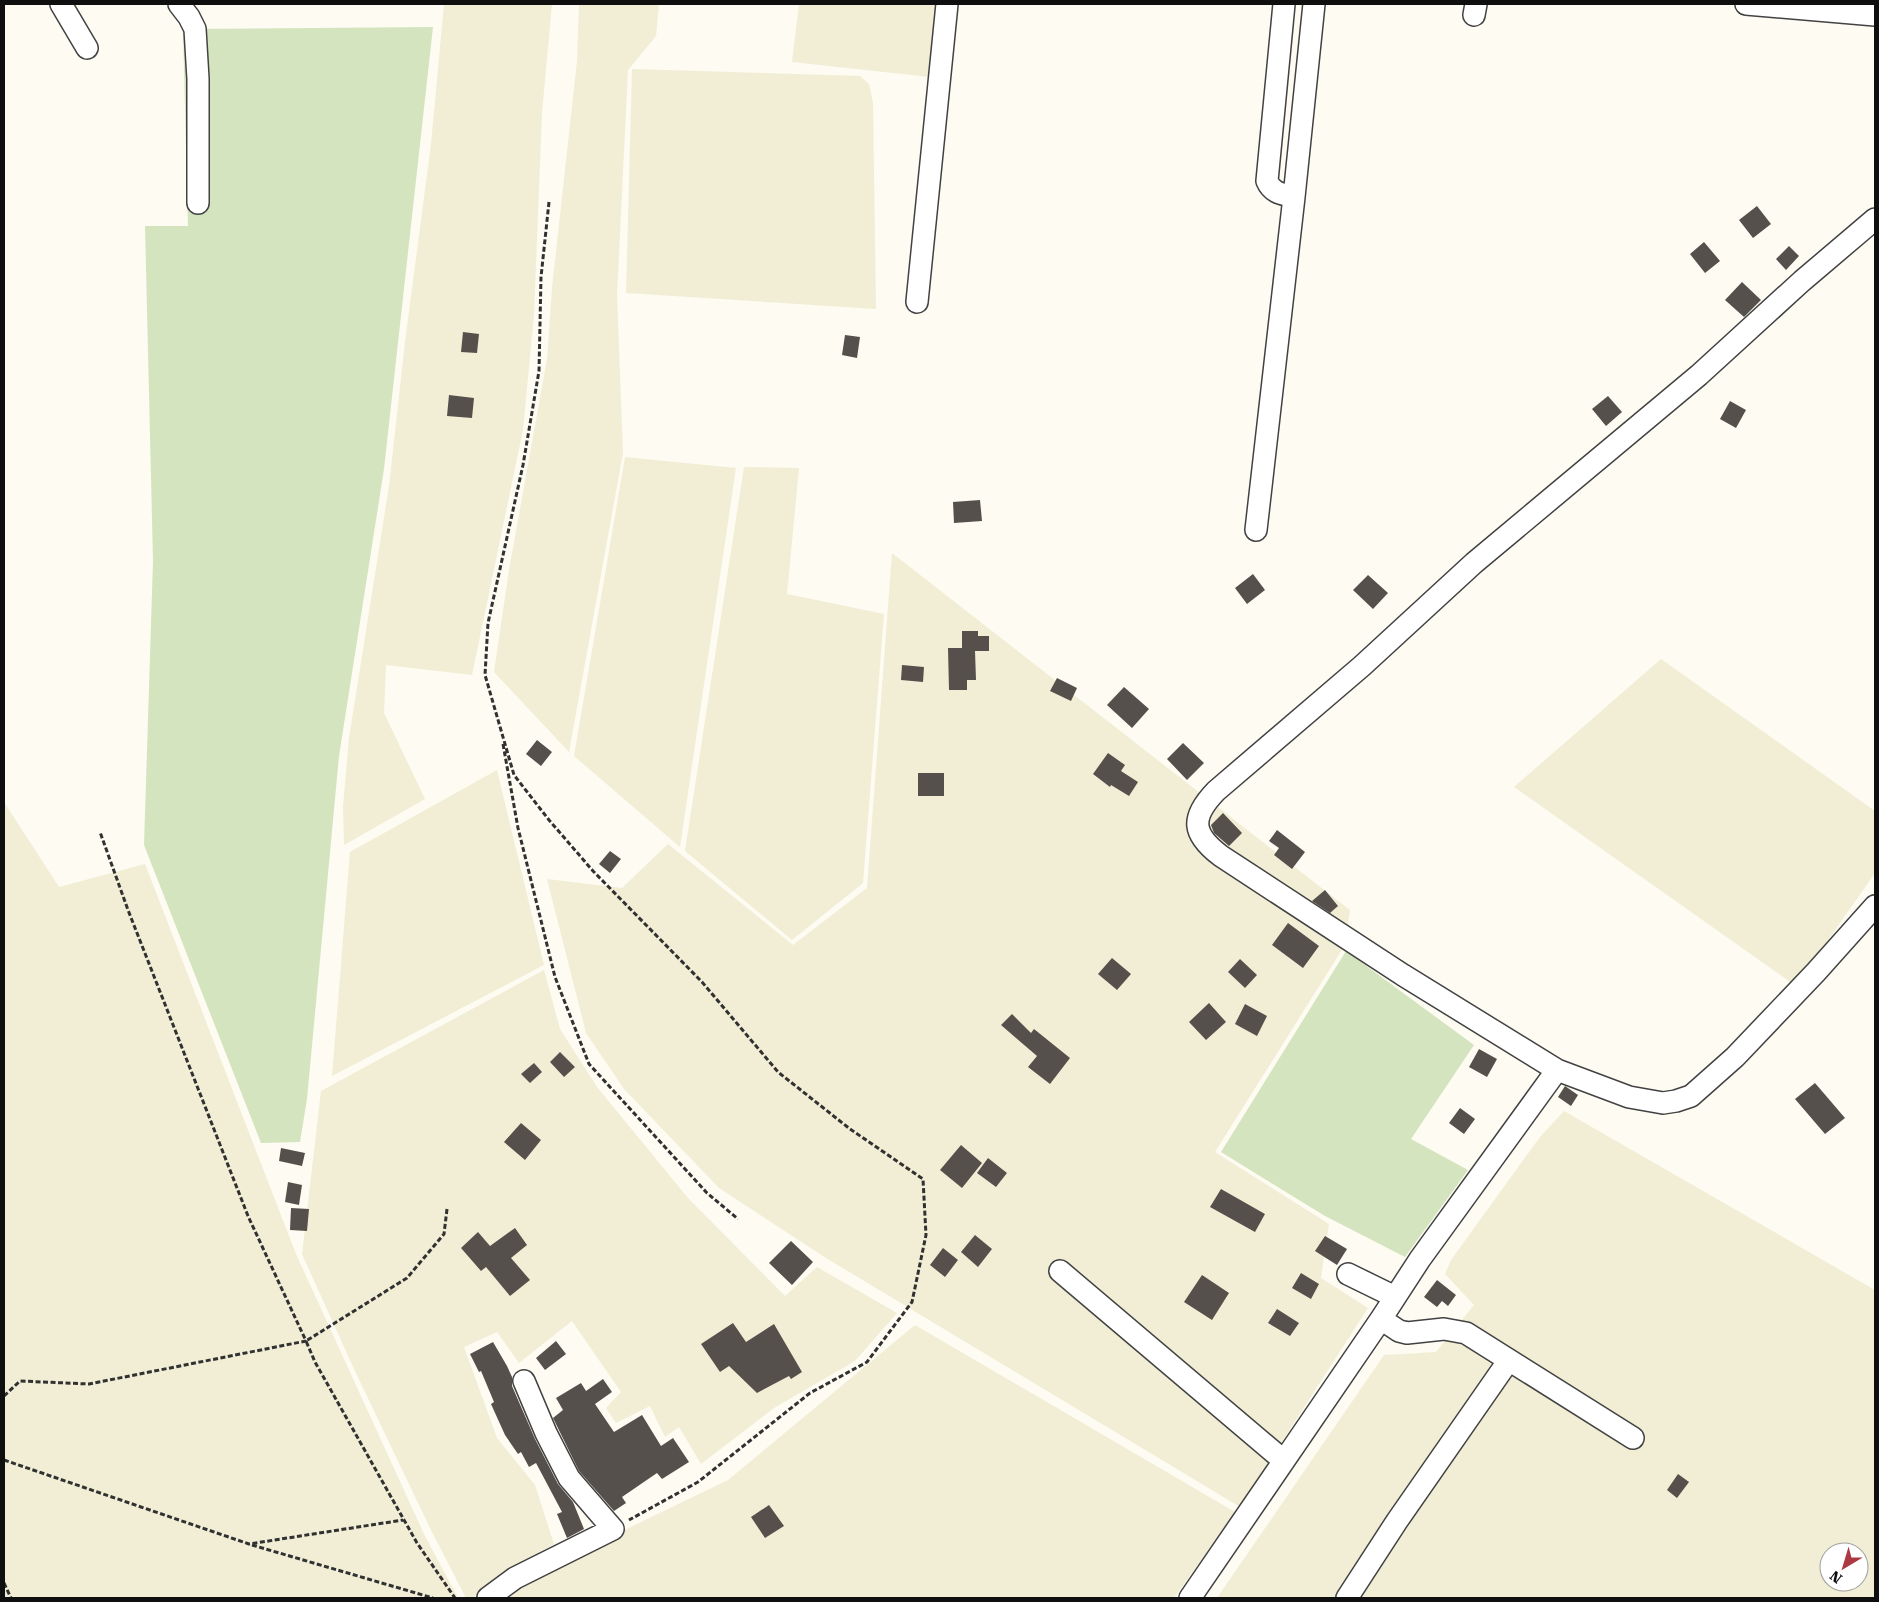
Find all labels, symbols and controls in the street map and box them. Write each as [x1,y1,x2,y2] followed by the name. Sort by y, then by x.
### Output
[1819,1542,1869,1592] north arrow
[1827,1567,1845,1587] text: N

